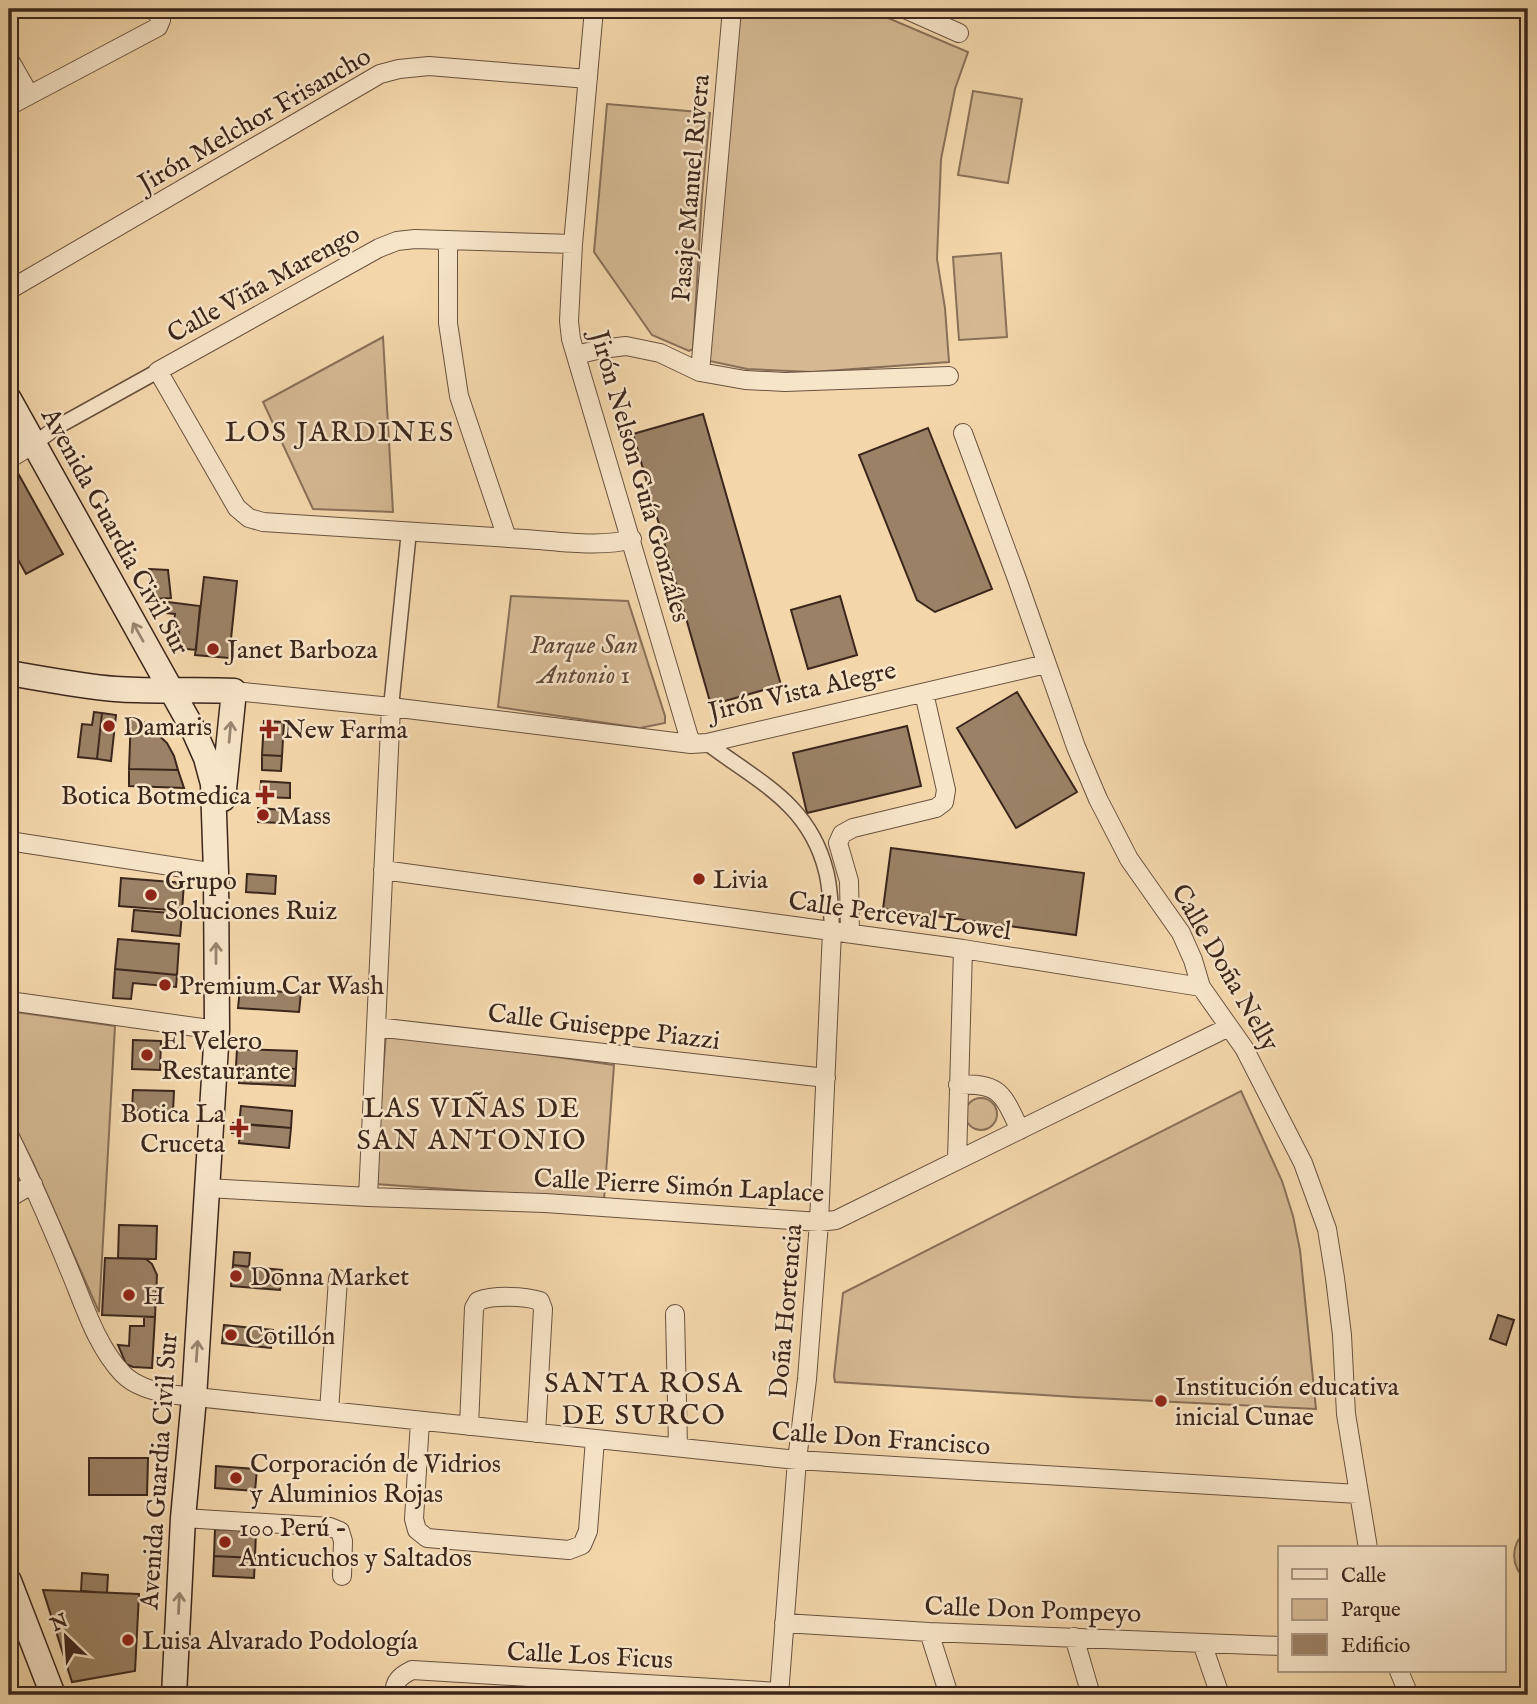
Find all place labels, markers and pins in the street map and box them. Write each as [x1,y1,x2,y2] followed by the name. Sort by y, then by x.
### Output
[224,634,378,667] place label: Janet Barboza
[205,641,221,657] marker: Janet Barboza
[123,711,212,744] place label: Damaris
[283,714,408,747] place label: New Farma
[101,718,117,734] marker: Damaris
[261,721,277,737] marker: New Farma
[61,780,252,813] place label: Botica Botmedica
[257,787,273,803] marker: Botica Botmedica
[277,800,331,833] place label: Mass
[255,807,271,823] marker: Mass
[713,864,769,897] place label: Livia
[165,865,337,928] place label: Grupo Soluciones Ruiz
[691,871,707,887] marker: Livia
[143,887,159,903] marker: Grupo Soluciones Ruiz
[179,970,384,1003] place label: Premium Car Wash
[157,977,173,993] marker: Premium Car Wash
[161,1025,291,1088] place label: El Velero Restaurante
[139,1047,155,1063] marker: El Velero Restaurante
[120,1098,226,1161] place label: Botica La Cruceta
[231,1120,247,1136] marker: Botica La Cruceta
[250,1261,409,1294] place label: Donna Market
[228,1268,244,1284] marker: Donna Market
[143,1280,165,1313] place label: H
[121,1287,137,1303] marker: H
[245,1320,336,1353] place label: Cotillón
[223,1327,239,1343] marker: Cotillón
[1175,1371,1400,1434] place label: Institución educativa inicial Cunae
[1153,1393,1169,1409] marker: Institución educativa inicial Cunae
[249,1448,501,1511] place label: Corporación de Vidrios y Aluminios Rojas
[228,1470,244,1486] marker: Corporación de Vidrios y Aluminios Rojas
[238,1512,472,1575] place label: 100 Perú - Anticuchos y Saltados
[217,1534,233,1550] marker: 100 Perú - Anticuchos y Saltados
[142,1625,419,1658] place label: Luisa Alvarado Podología
[120,1632,136,1648] marker: Luisa Alvarado Podología

